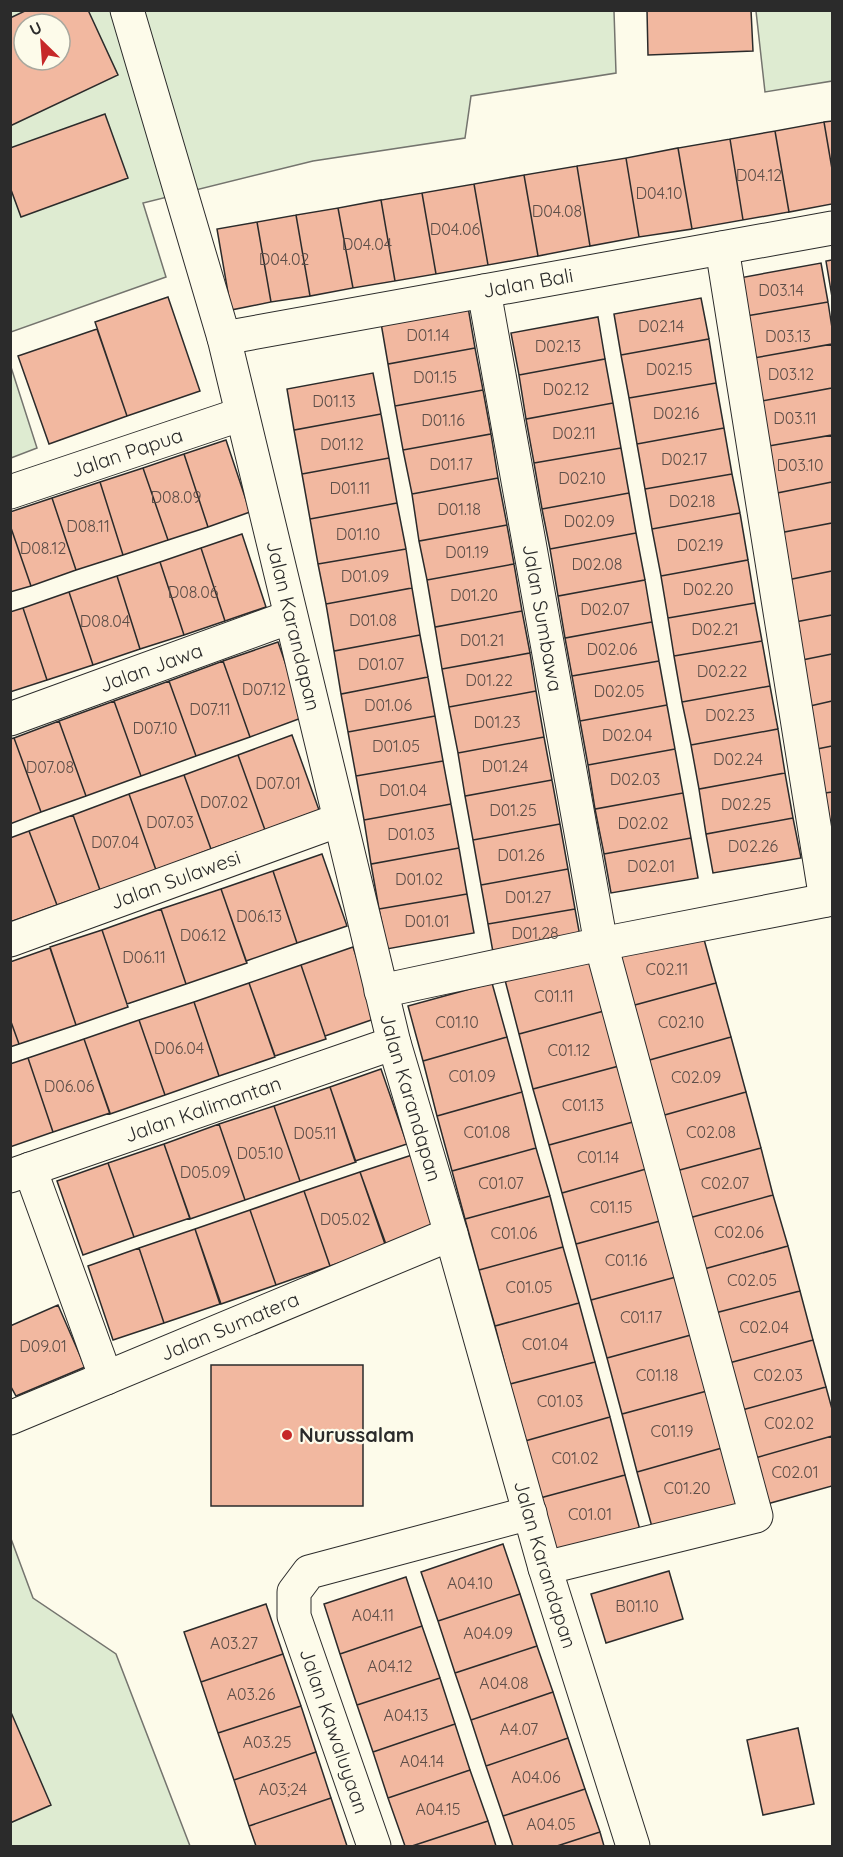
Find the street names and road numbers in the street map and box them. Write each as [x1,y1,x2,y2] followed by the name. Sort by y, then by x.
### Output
[481,262,575,303] street label: Jalan Bali
[67,422,186,483] street label: Jalan Papua
[261,538,326,713] street label: Jalan Karandapan
[518,542,569,694] street label: Jalan Sumbawa
[96,637,206,697] street label: Jalan Jawa
[107,844,244,914] street label: Jalan Sulawesi
[375,1010,448,1184] street label: Jalan Karandapan
[121,1070,284,1147] street label: Jalan Kalimantan
[156,1286,303,1366] street label: Jalan Sumatera
[509,1477,583,1651] street label: Jalan Karandapan
[294,1645,374,1817] street label: Jalan Kawaluyaan

